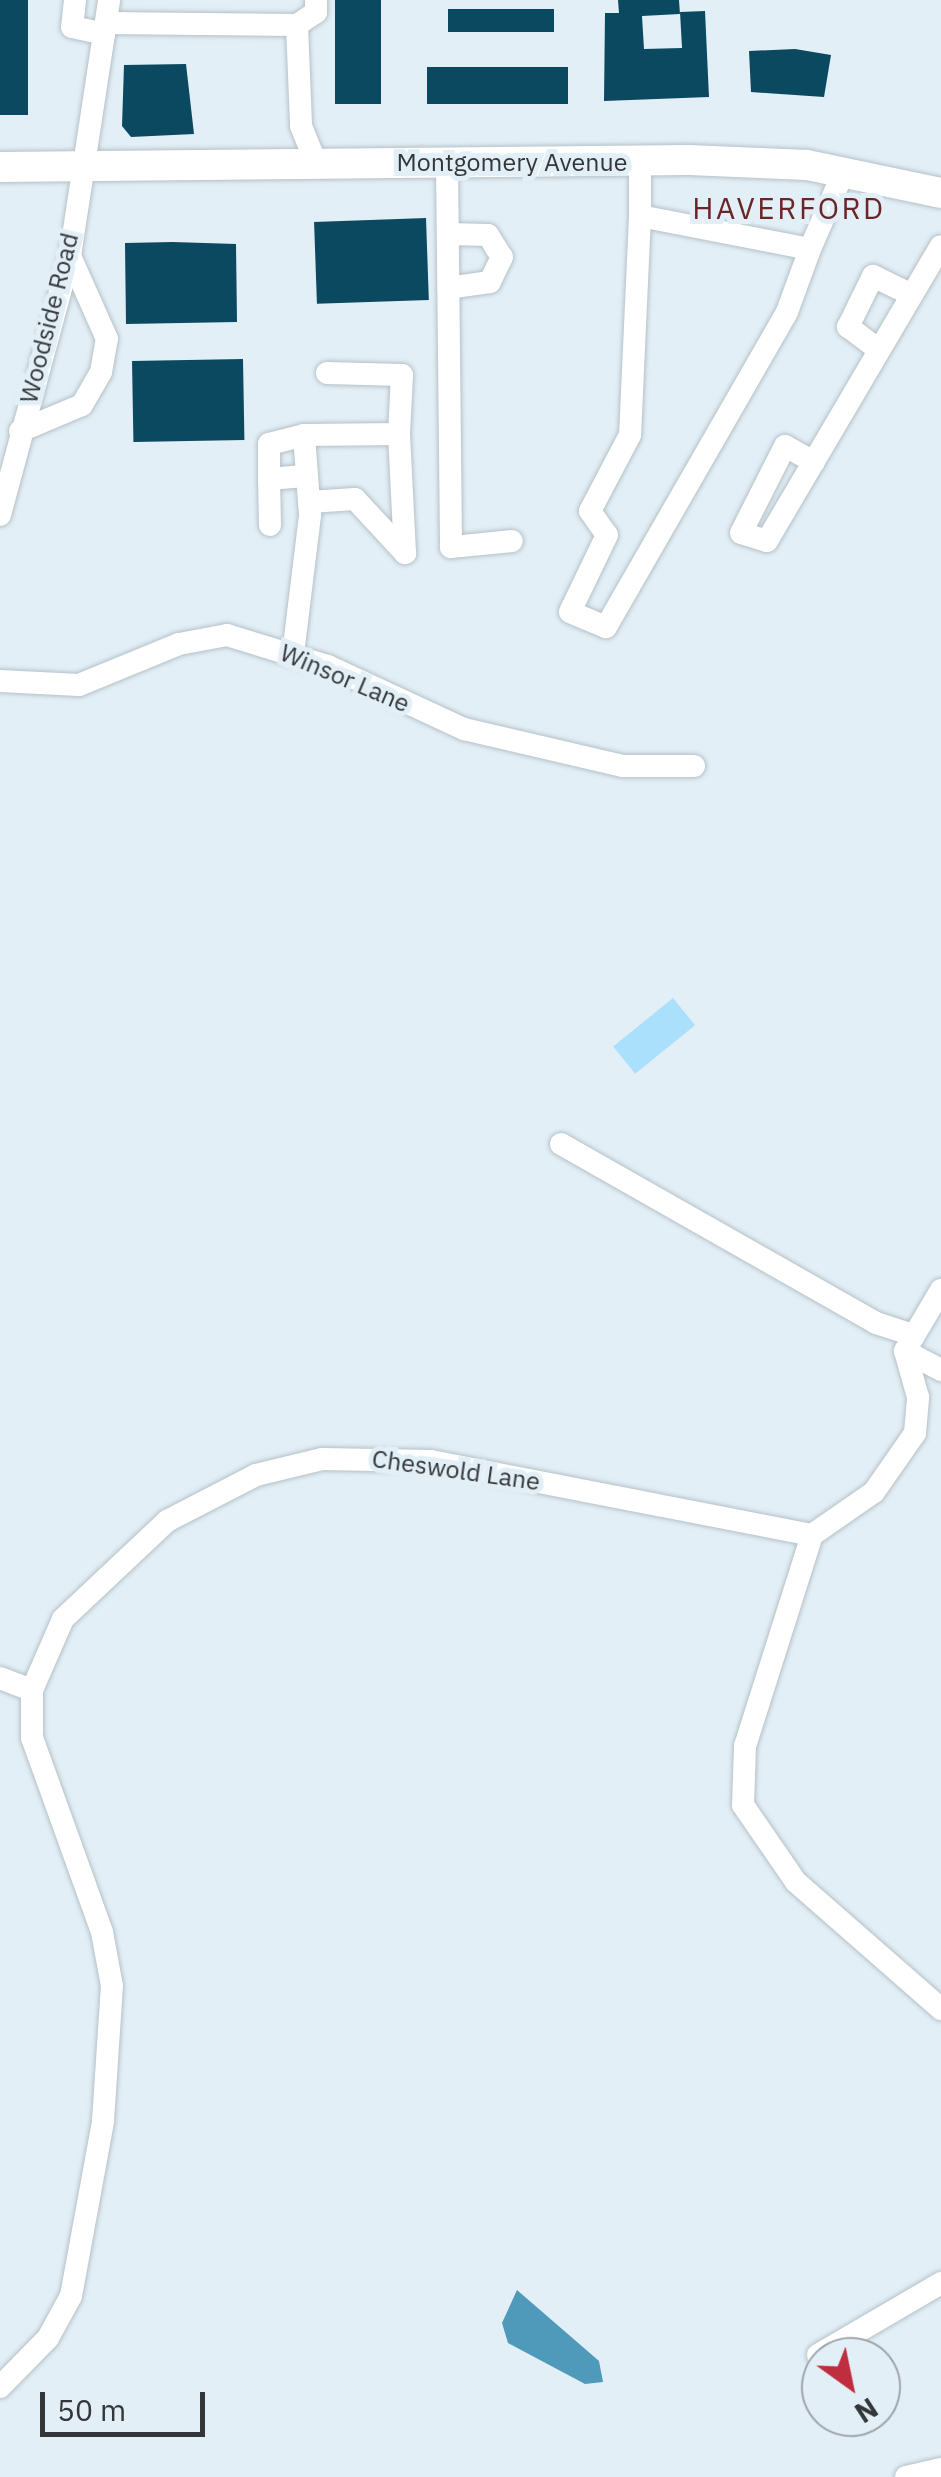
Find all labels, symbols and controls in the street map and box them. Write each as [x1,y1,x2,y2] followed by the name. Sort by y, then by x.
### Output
[397,147,627,177] street label: Montgomery Avenue
[692,190,886,226] district label: HAVERFORD
[13,230,85,406] street label: Woodside Road
[276,637,414,719] street label: Winsor Lane
[370,1443,542,1497] street label: Cheswold Lane
[801,2337,901,2437] north arrow
[45,2372,210,2434] scale bar
[57,2390,126,2429] text: 50 m
[848,2390,885,2432] text: N

